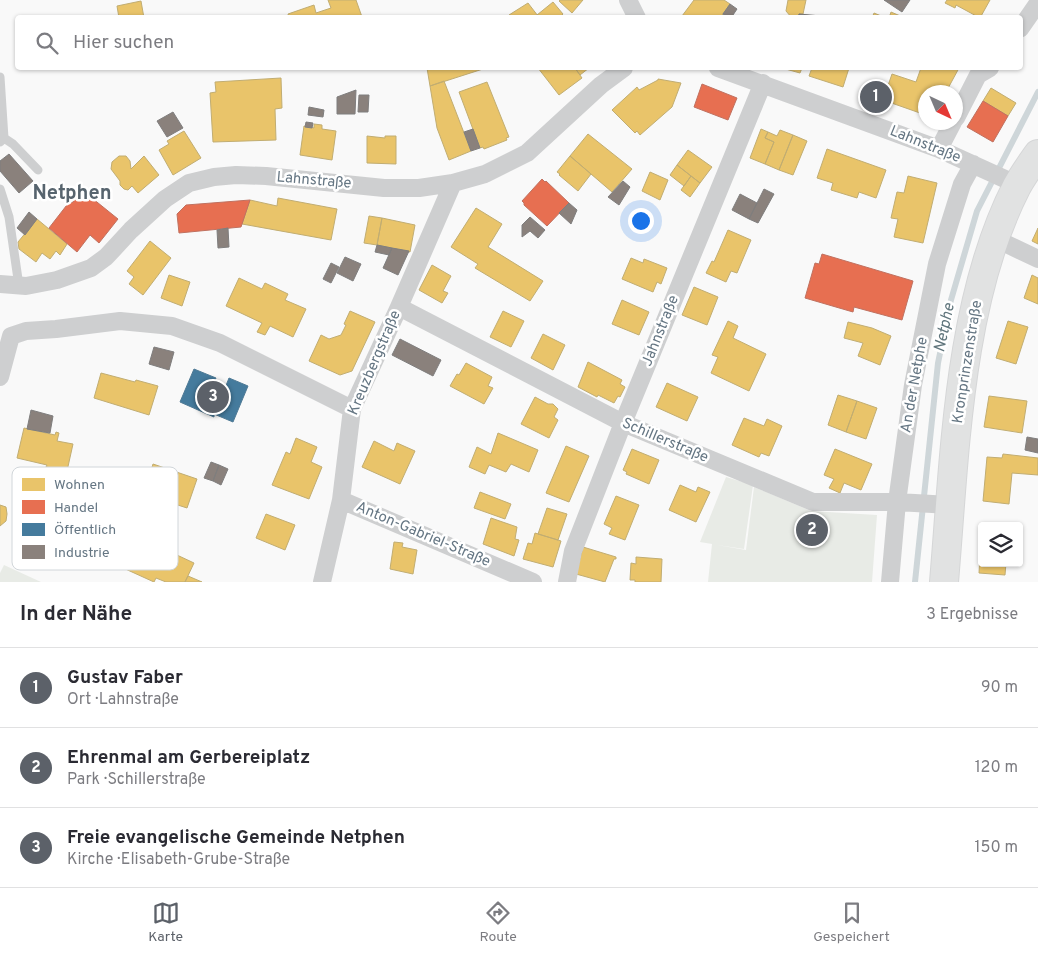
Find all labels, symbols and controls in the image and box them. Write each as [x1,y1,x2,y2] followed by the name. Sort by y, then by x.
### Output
[15,15,1023,70] search box
[33,29,61,57] icon: search
[73,31,174,55] text: Hier suchen
[860,78,892,116] pin: 1
[918,85,963,130] north arrow
[887,122,963,168] street label: Lahnstraße
[276,168,352,194] street label: Lahnstraße
[33,181,112,207] district label: Netphen
[628,208,654,234] your location
[638,293,684,369] street label: Jahnstraße
[949,299,987,425] street label: Kronprinzenstraße
[930,301,960,354] water label: Netphe
[344,308,406,418] street label: Kreuzbergstraße
[897,336,933,434] street label: An der Netphe
[197,378,229,416] pin: 3
[619,414,711,468] street label: Schillerstraße
[12,467,178,570] legend
[54,477,105,494] text: Wohnen
[353,498,493,572] street label: Anton-Gabriel-Straße
[54,500,98,517] text: Handel
[796,511,828,549] pin: 2
[54,521,116,539] text: Öffentlich
[978,522,1023,567] map controls
[978,522,1023,567] button: layers
[54,545,109,562] text: Industrie
[20,601,132,628] text: In der Nähe
[926,605,1018,625] text: 3 Ergebnisse
[67,666,183,690] text: Gustav Faber
[33,678,39,698] text: 1
[981,678,1018,698] text: 90 m
[67,690,179,710] text: Ort · Lahnstraße
[67,746,310,770] text: Ehrenmal am Gerbereiplatz
[31,758,41,778] text: 2
[975,758,1018,778] text: 120 m
[67,770,206,790] text: Park · Schillerstraße
[67,826,405,850] text: Freie evangelische Gemeinde Netphen
[31,838,41,858] text: 3
[975,838,1018,858] text: 150 m
[67,850,290,870] text: Kirche · Elisabeth-Grube-Straße
[148,899,183,946] tab: Karte
[480,899,517,946] tab: Route
[813,899,890,946] tab: Gespeichert

